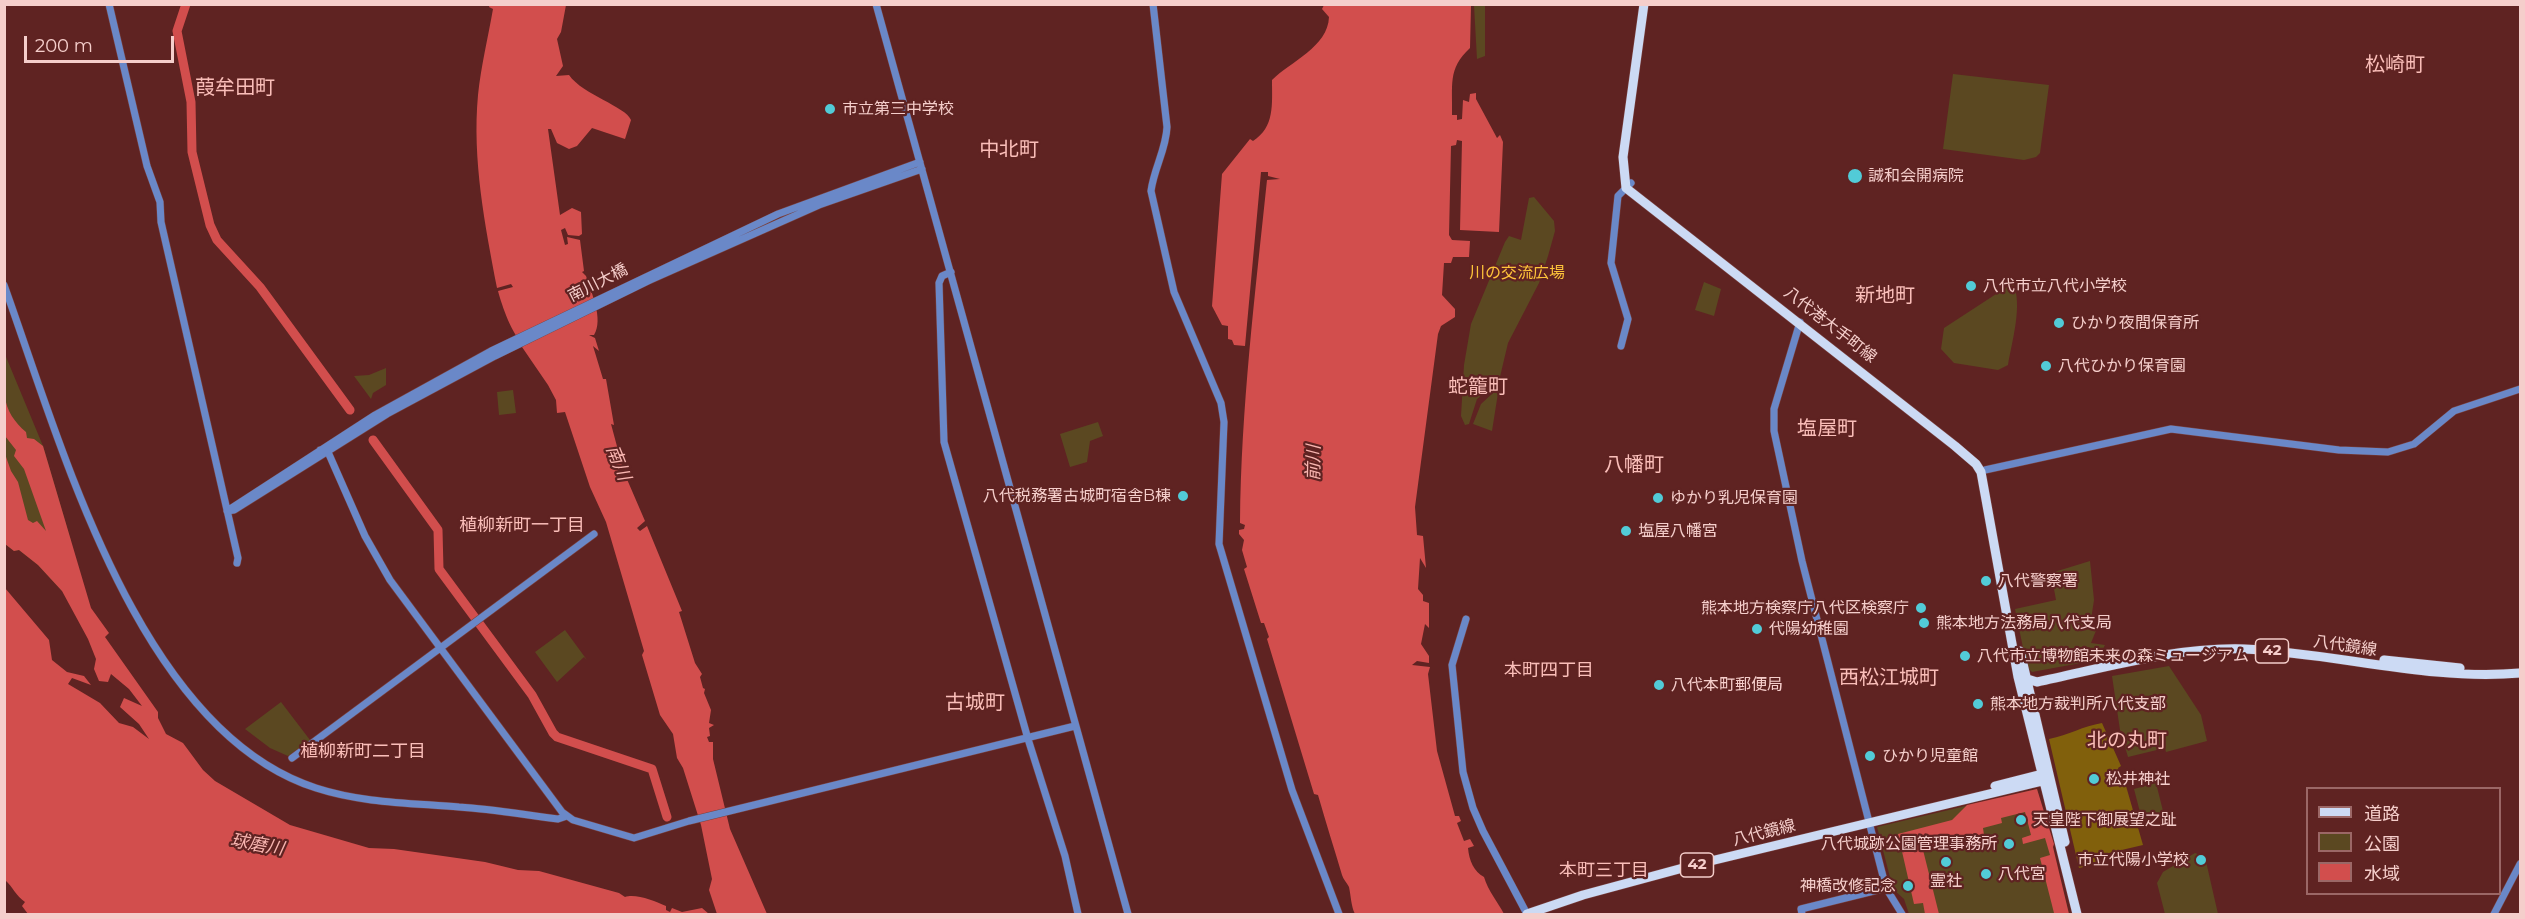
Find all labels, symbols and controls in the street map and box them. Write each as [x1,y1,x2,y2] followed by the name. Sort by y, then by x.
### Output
[27,24,177,62] scale bar
[35,35,93,57] text: 200 m
[2365,53,2425,77] district label: 松崎町
[195,76,275,100] district label: 葭牟田町
[842,99,954,119] place label: 市立第三中学校
[823,102,837,116] marker: 市立第三中学校
[979,138,1039,162] district label: 中北町
[1868,166,1964,186] place label: 誠和会開病院
[1846,167,1864,185] marker: 誠和会開病院
[565,260,631,306] street label: 南川大橋
[1469,263,1565,283] park label: 川の交流広場
[1983,276,2127,296] place label: 八代市立八代小学校
[1964,279,1978,293] marker: 八代市立八代小学校
[1780,283,1880,367] street label: 八代港大手町線
[1855,284,1915,308] district label: 新地町
[2071,313,2199,333] place label: ひかり夜間保育所
[2052,316,2066,330] marker: ひかり夜間保育所
[2058,356,2186,376] place label: 八代ひかり保育園
[2039,359,2053,373] marker: 八代ひかり保育園
[1448,375,1508,399] district label: 蛇籠町
[1797,417,1857,441] district label: 塩屋町
[601,442,635,484] water label: 南川
[1303,445,1325,481] water label: 前川
[1604,453,1664,477] district label: 八幡町
[983,486,1171,506] place label: 八代税務署古城町宿舎B棟
[1670,488,1798,508] place label: ゆかり乳児保育園
[1176,489,1190,503] marker: 八代税務署古城町宿舎B棟
[1651,491,1665,505] marker: ゆかり乳児保育園
[459,515,585,537] district label: 植柳新町一丁目
[1638,521,1718,541] place label: 塩屋八幡宮
[1619,524,1633,538] marker: 塩屋八幡宮
[1998,571,2078,591] place label: 八代警察署
[1979,574,1993,588] marker: 八代警察署
[1701,598,1909,618] place label: 熊本地方検察庁八代区検察庁
[1914,601,1928,615] marker: 熊本地方検察庁八代区検察庁
[1936,613,2112,633] place label: 熊本地方法務局八代支局
[1917,616,1931,630] marker: 熊本地方法務局八代支局
[1769,619,1849,639] place label: 代陽幼稚園
[1750,622,1764,636] marker: 代陽幼稚園
[2312,632,2378,660] street label: 八代鏡線
[2256,639,2288,663] road number: 42
[1977,646,2249,666] place label: 八代市立博物館未来の森ミュージアム
[1958,649,1972,663] marker: 八代市立博物館未来の森ミュージアム
[1504,660,1594,682] district label: 本町四丁目
[1839,666,1939,690] district label: 西松江城町
[1671,675,1783,695] place label: 八代本町郵便局
[1652,678,1666,692] marker: 八代本町郵便局
[945,691,1005,715] district label: 古城町
[1990,694,2166,714] place label: 熊本地方裁判所八代支部
[1971,697,1985,711] marker: 熊本地方裁判所八代支部
[2087,729,2167,753] district label: 北の丸町
[300,741,426,763] district label: 植柳新町二丁目
[1882,746,1978,766] place label: ひかり児童館
[1863,749,1877,763] marker: ひかり児童館
[2106,769,2170,789] place label: 松井神社
[2087,772,2101,786] marker: 松井神社
[2306,787,2501,895] legend
[2364,803,2400,825] text: 道路
[2033,810,2177,830] place label: 天皇陛下御展望之趾
[2014,813,2028,827] marker: 天皇陛下御展望之趾
[1731,816,1797,850] street label: 八代鏡線
[229,830,285,860] water label: 球磨川
[2364,833,2400,855] text: 公園
[1821,834,1997,854] place label: 八代城跡公園管理事務所
[2002,837,2016,851] marker: 八代城跡公園管理事務所
[2077,850,2189,870] place label: 市立代陽小学校
[1680,853,1714,877] road number: 42
[2194,853,2208,867] marker: 市立代陽小学校
[1939,855,1953,869] marker: 霊社
[1559,860,1649,882] district label: 本町三丁目
[2364,863,2400,885] text: 水域
[1998,864,2046,884] place label: 八代宮
[1979,867,1993,881] marker: 八代宮
[1930,871,1962,891] place label: 霊社
[1800,876,1896,896] place label: 神橋改修記念
[1901,879,1915,893] marker: 神橋改修記念

